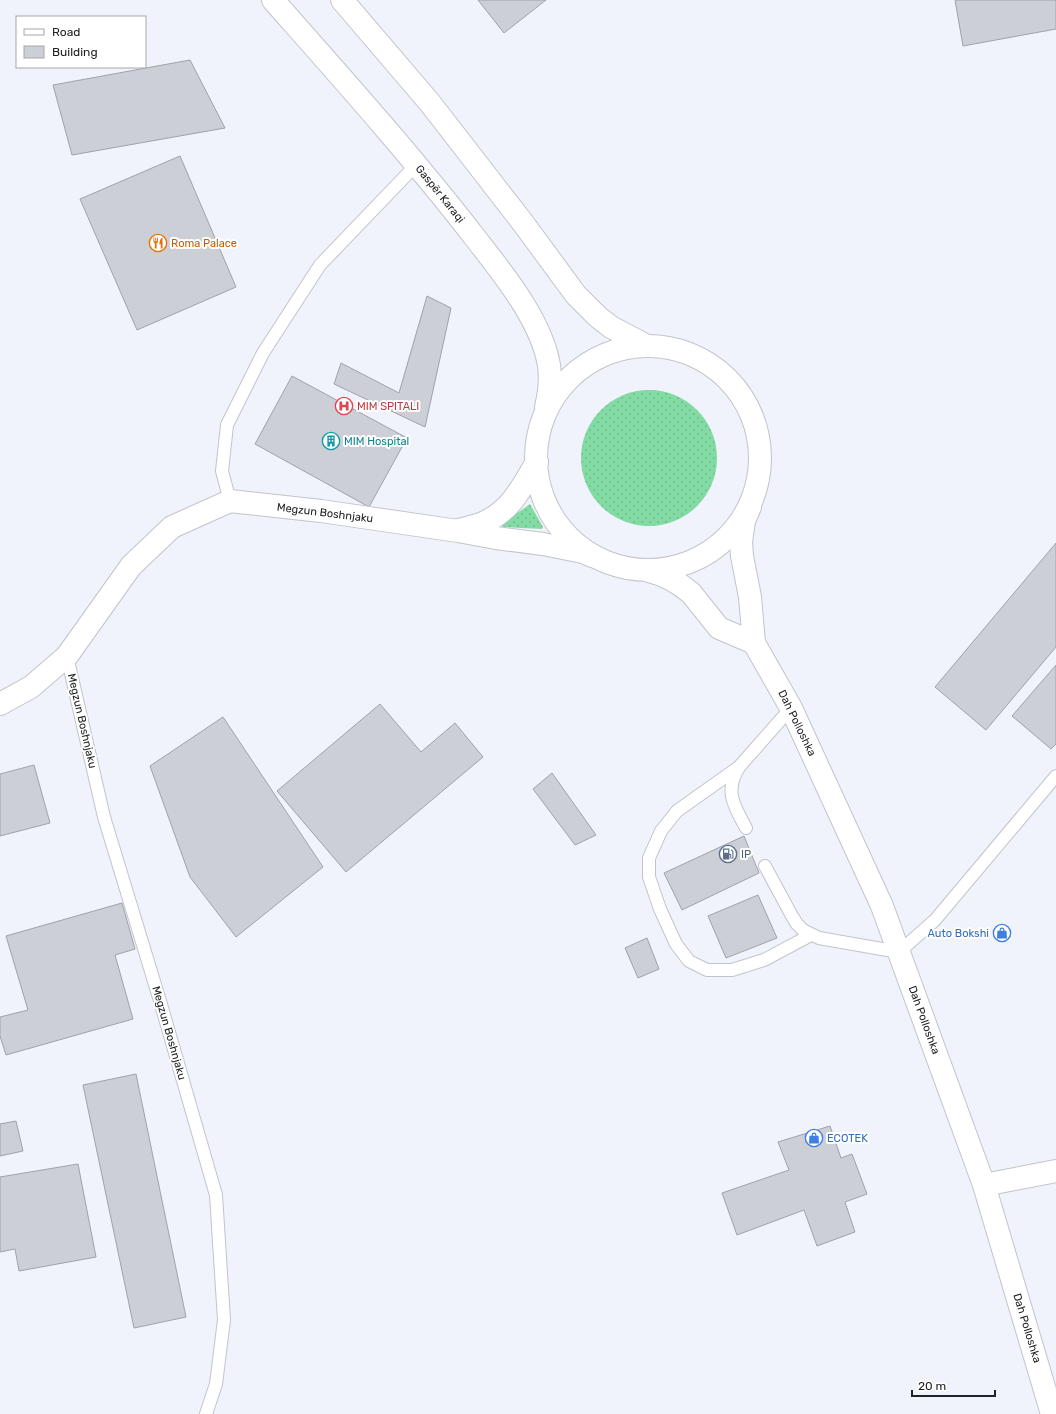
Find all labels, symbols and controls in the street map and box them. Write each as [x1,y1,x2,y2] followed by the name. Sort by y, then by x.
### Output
[16,16,146,68] legend
[52,25,80,39] text: Road
[52,45,98,59] text: Building
[413,163,467,225] street label: Gaspër Karaqi
[148,233,168,253] restaurant icon: Roma Palace
[171,237,237,250] place label: Roma Palace
[334,396,354,416] hospital icon: MIM SPITALI
[357,400,419,413] place label: MIM SPITALI
[321,431,341,451] building icon: MIM Hospital
[344,435,409,448] place label: MIM Hospital
[276,501,374,525] street label: Megzun Boshnjaku
[65,672,99,770] street label: Megzun Boshnjaku
[775,688,819,758] street label: Dah Polloshka
[718,844,738,864] fuel station icon: IP
[741,848,751,861] place label: IP
[992,923,1012,943] shop icon: Auto Bokshi
[928,927,989,940] place label: Auto Bokshi
[906,984,942,1056] street label: Dah Polloshka
[149,985,189,1081] street label: Megzun Boshnjaku
[804,1128,824,1148] shop icon: ECOTEK
[827,1132,868,1145] place label: ECOTEK
[1010,1292,1044,1364] street label: Dah Polloshka
[912,1372,995,1398] scale bar
[918,1379,946,1393] text: 20 m

